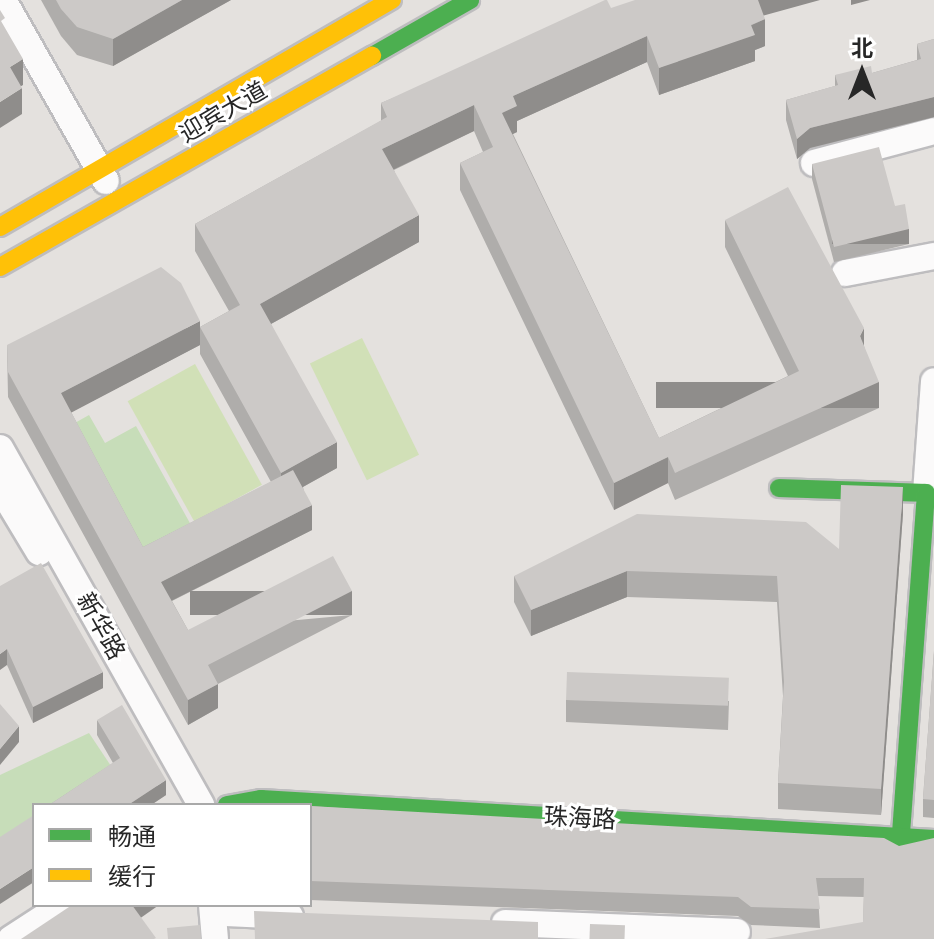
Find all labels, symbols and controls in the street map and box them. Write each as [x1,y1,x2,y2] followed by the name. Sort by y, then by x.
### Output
[822,32,902,112] north arrow
[851,32,873,64] text: 北
[174,76,272,148] street label: 迎宾大道
[71,588,131,664] street label: 新华路
[543,802,617,834] street label: 珠海路
[32,803,312,907] legend
[108,819,156,854] text: 畅通
[108,859,156,894] text: 缓行

